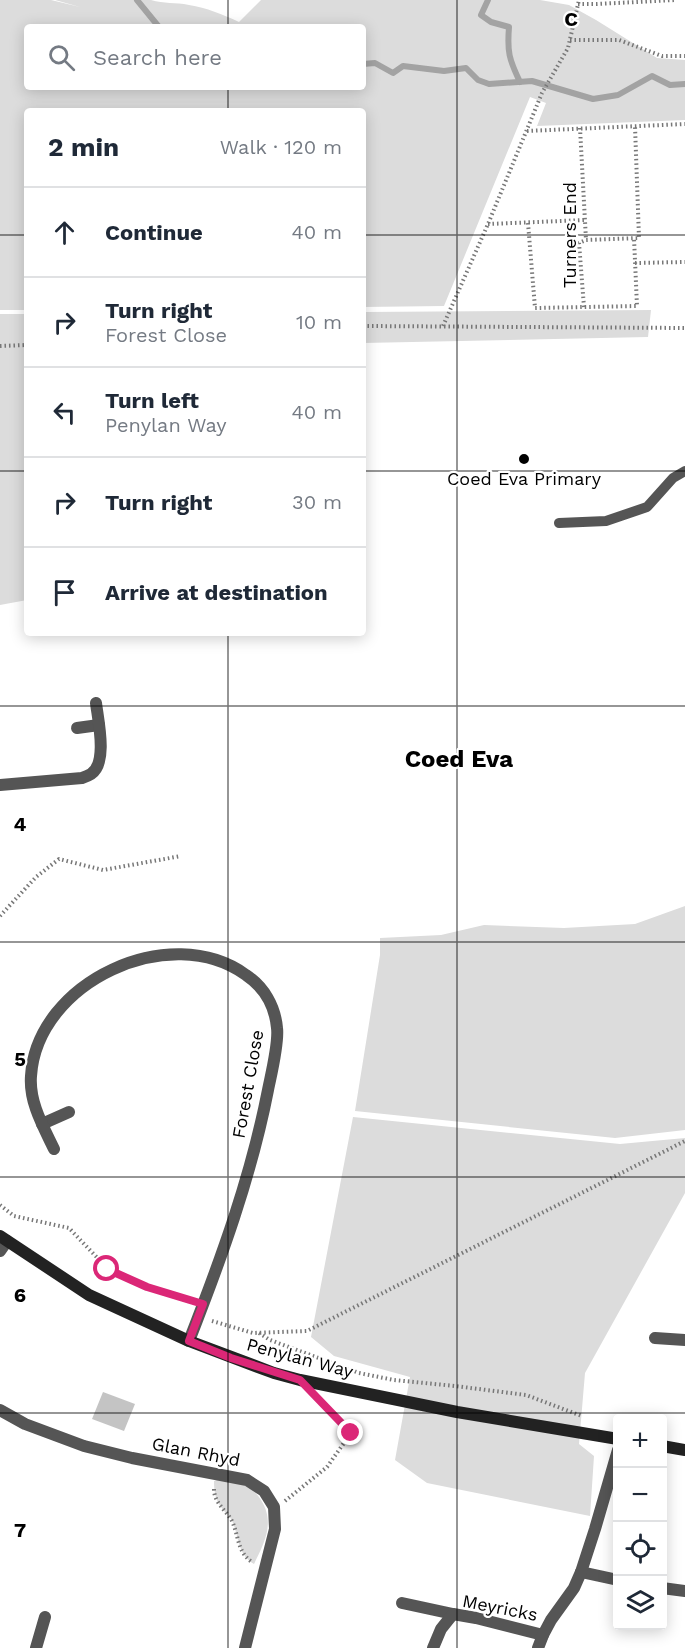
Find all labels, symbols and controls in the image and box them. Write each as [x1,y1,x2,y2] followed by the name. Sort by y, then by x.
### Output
[564,7,578,31] text: C
[24,24,366,90] search box
[45,41,78,74] icon: search
[93,45,222,70] text: Search here
[48,132,119,162] text: 2 min
[220,135,342,159] text: Walk · 120 m
[559,182,580,288] street label: Turners End
[48,216,81,249] icon: ahead
[105,220,203,245] text: Continue
[291,220,342,244] text: 40 m
[105,298,212,323] text: Turn right
[48,306,81,339] icon: right
[296,310,342,334] text: 10 m
[105,323,227,347] text: Forest Close
[105,388,199,413] text: Turn left
[48,396,81,429] icon: left
[291,400,342,424] text: 40 m
[105,413,227,437] text: Penylan Way
[517,452,531,466] marker: Coed Eva Primary
[447,468,602,489] place label: Coed Eva Primary
[48,486,81,519] icon: right
[105,490,212,515] text: Turn right
[292,490,342,514] text: 30 m
[48,576,81,609] icon: arrive
[105,580,328,605] text: Arrive at destination
[405,745,513,773] district label: Coed Eva
[14,812,27,836] text: 4
[228,1028,267,1140] street label: Forest Close
[14,1047,26,1071] text: 5
[93,1255,119,1281] route start
[14,1283,26,1307] text: 6
[245,1333,356,1382] street label: Penylan Way
[613,1414,667,1630] map controls
[613,1414,667,1468] button: +
[337,1419,363,1445] route end
[150,1433,242,1470] street label: Glan Rhyd
[613,1468,667,1522] button: −
[14,1518,26,1542] text: 7
[613,1522,667,1576] button: locate
[613,1576,667,1630] button: layers
[461,1590,539,1625] street label: Meyricks

